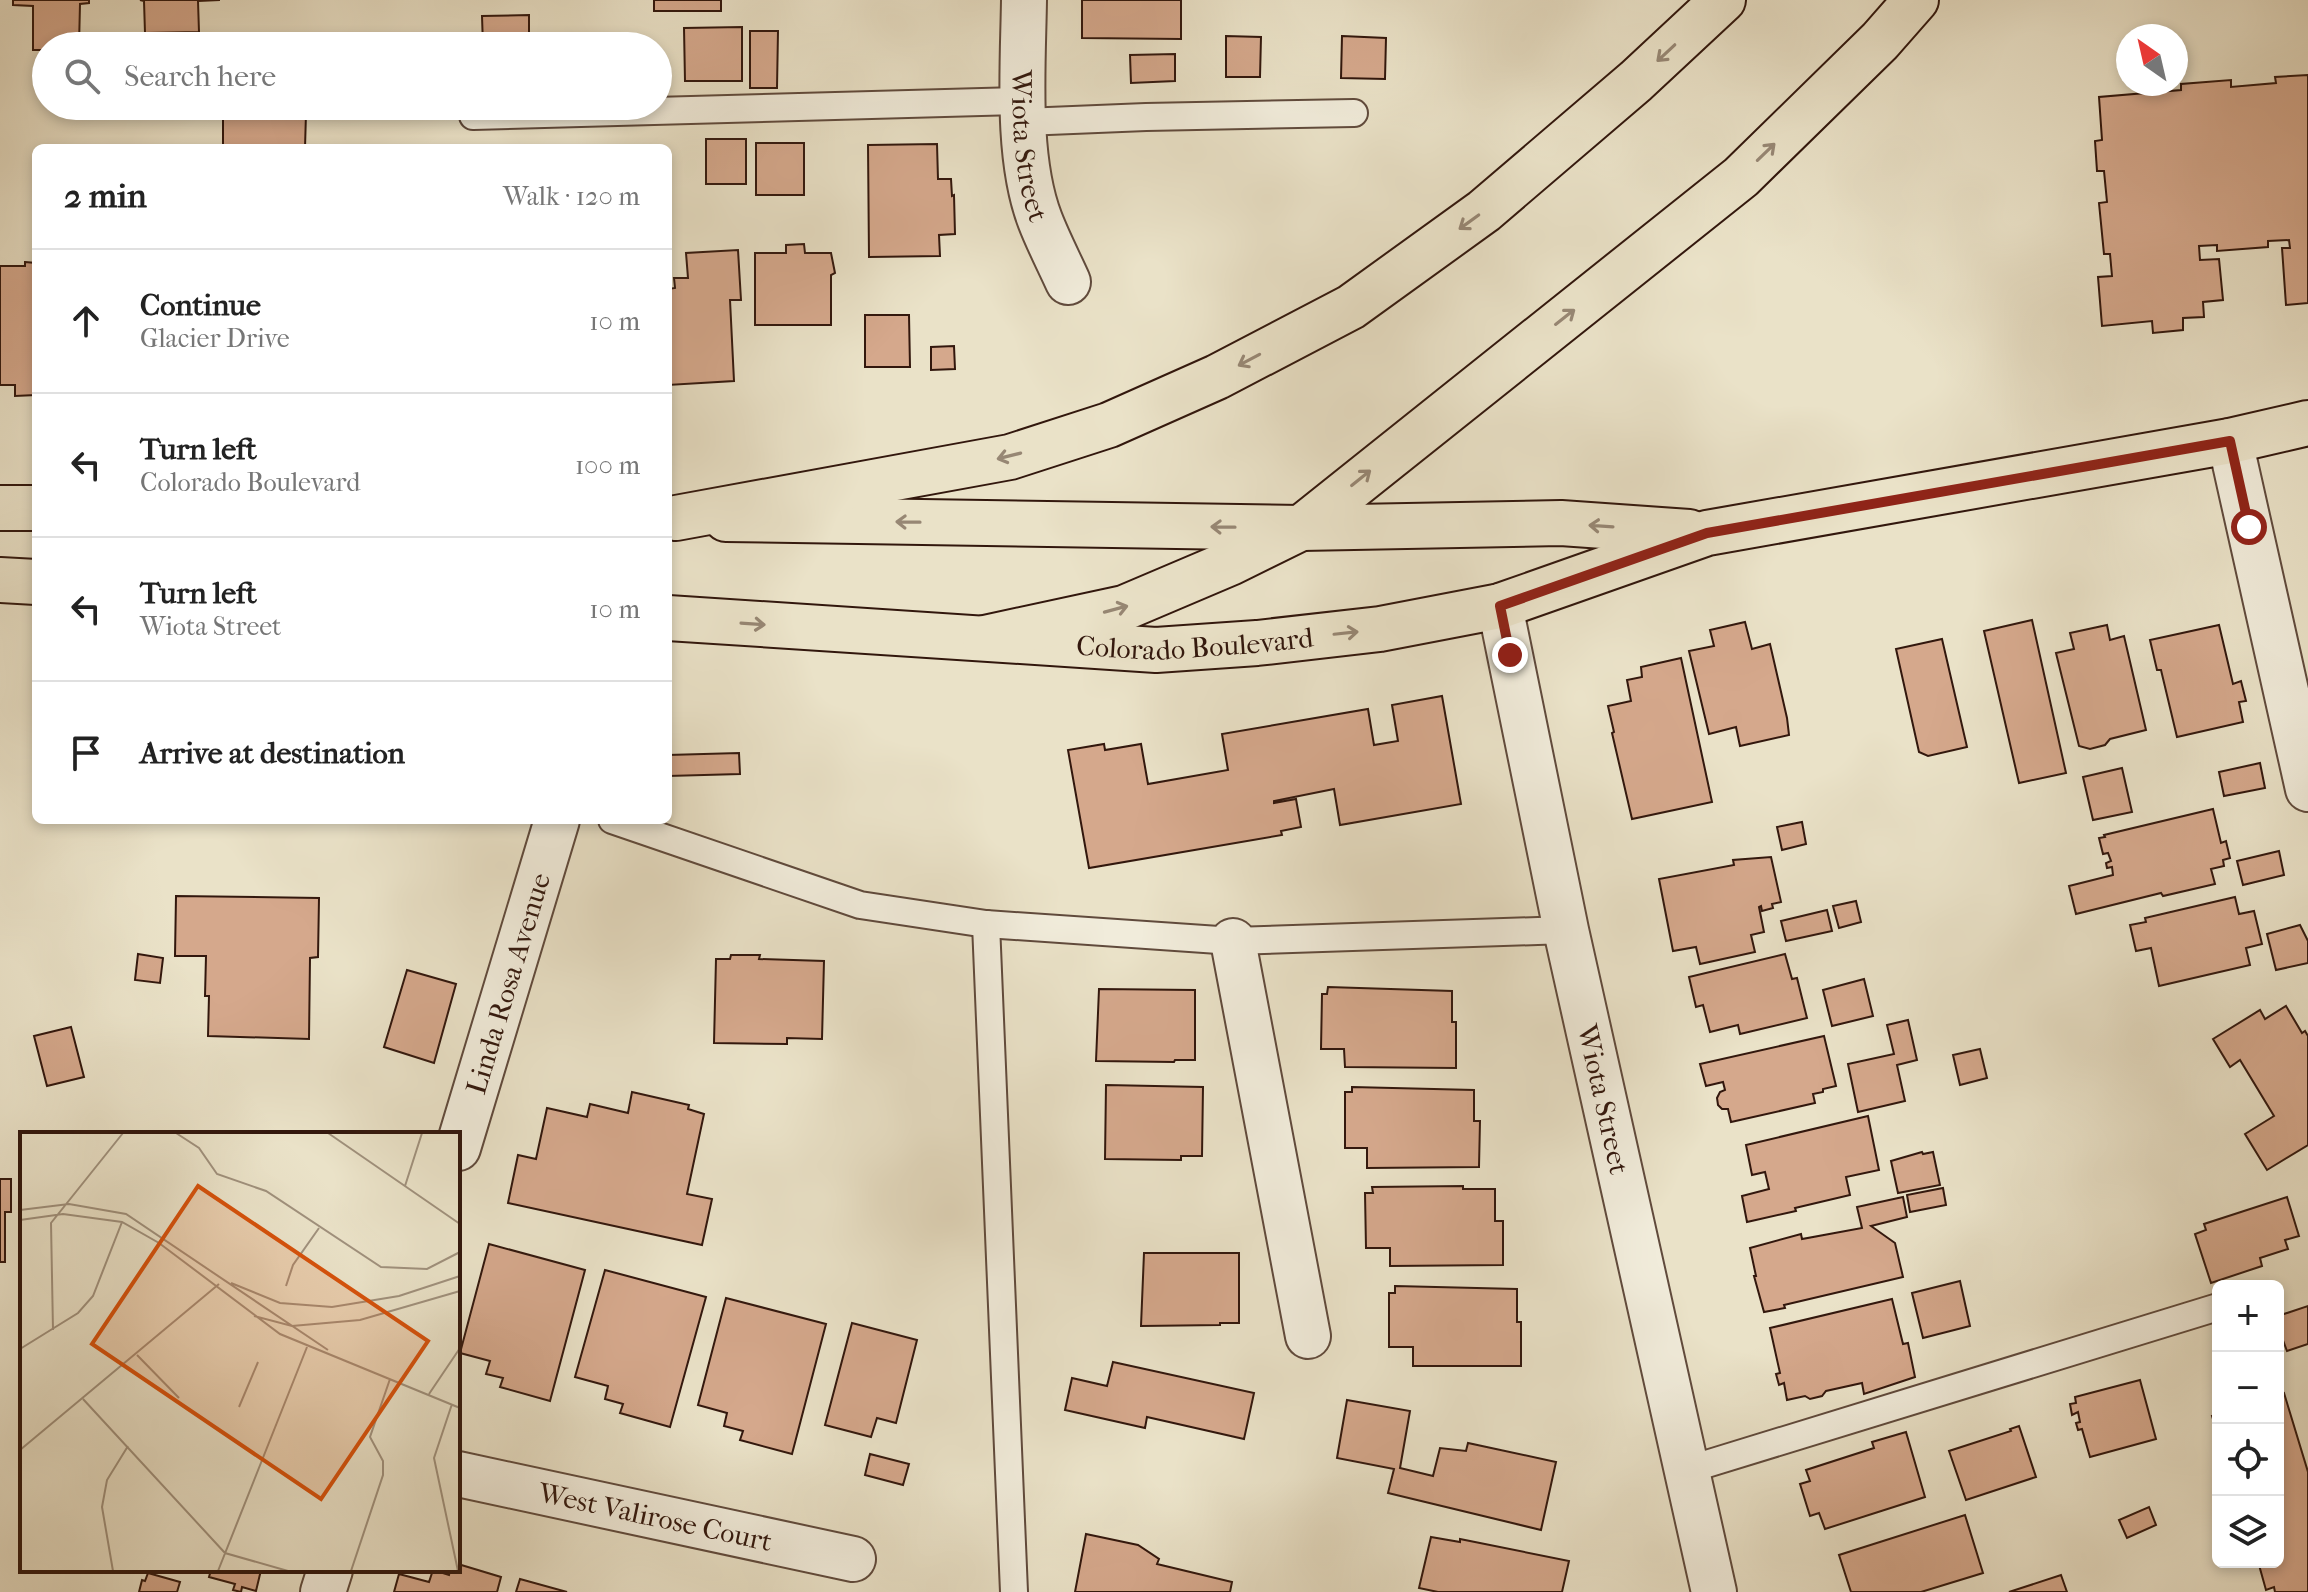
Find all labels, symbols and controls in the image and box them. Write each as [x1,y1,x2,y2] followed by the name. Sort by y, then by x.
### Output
[2116,24,2188,96] north arrow
[32,32,672,120] search box
[1657,43,1677,62] one-way arrow
[60,54,104,98] icon: search
[124,59,276,94] text: Search here
[1006,69,1056,226] street label: Wiota Street
[1756,143,1775,162] one-way arrow
[64,176,147,216] text: 2 min
[503,181,640,212] text: Walk · 120 m
[1458,214,1480,230] one-way arrow
[140,288,261,323] text: Continue
[64,299,108,343] icon: ahead
[589,306,640,337] text: 10 m
[1554,308,1575,325] one-way arrow
[140,323,290,354] text: Glacier Drive
[1238,353,1262,369] one-way arrow
[140,432,257,467] text: Turn left
[64,443,108,487] icon: left
[575,450,640,481] text: 100 m
[996,450,1022,465] one-way arrow
[140,467,360,498] text: Colorado Boulevard
[1350,469,1371,487] one-way arrow
[2231,509,2267,545] route start
[895,514,922,530] one-way arrow
[1588,518,1615,533] one-way arrow
[1210,519,1237,534] one-way arrow
[140,576,257,611] text: Turn left
[64,587,108,631] icon: left
[589,594,640,625] text: 10 m
[1102,601,1128,616] one-way arrow
[140,611,281,642] text: Wiota Street
[739,616,766,631] one-way arrow
[1075,620,1316,667] street label: Colorado Boulevard
[1332,626,1359,641] one-way arrow
[1492,637,1528,673] route end
[64,731,108,775] icon: arrive
[140,736,405,771] text: Arrive at destination
[459,869,557,1098] street label: Linda Rosa Avenue
[1571,1020,1637,1177] street label: Wiota Street
[20,1132,460,1572] inset map
[2212,1280,2284,1568] map controls
[2212,1280,2284,1352] button: +
[2212,1352,2284,1424] button: −
[2212,1424,2284,1496] button: locate
[535,1475,775,1558] street label: West Valirose Court
[2212,1496,2284,1568] button: layers

